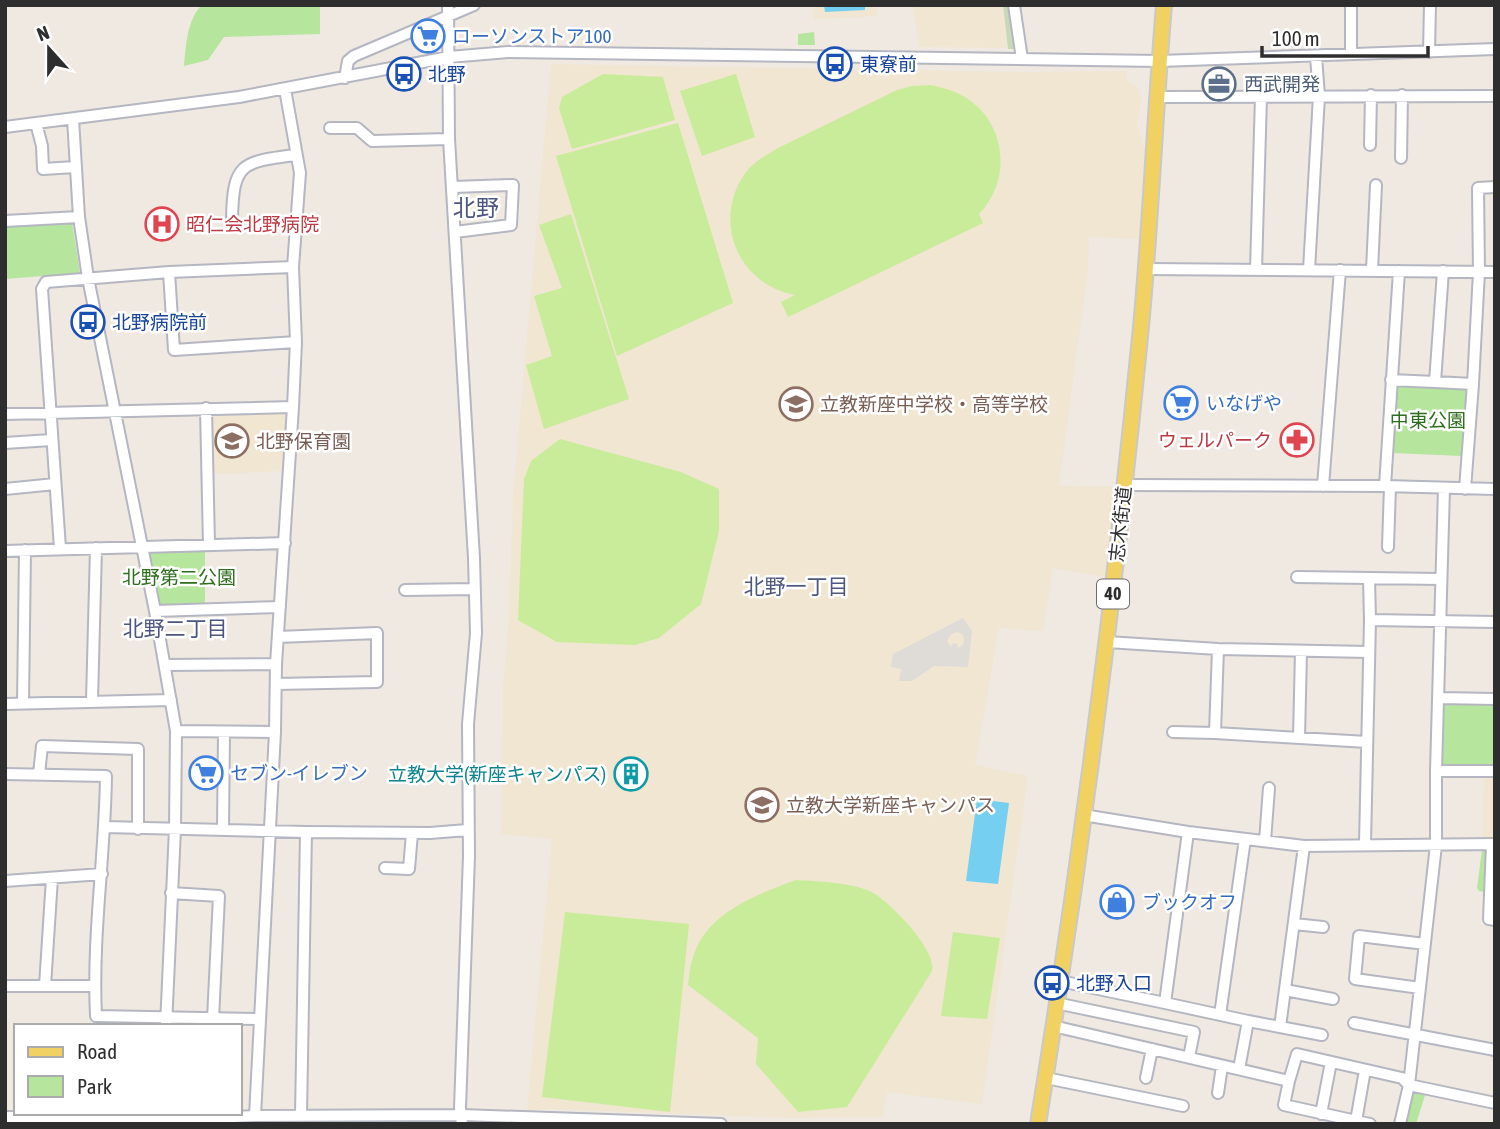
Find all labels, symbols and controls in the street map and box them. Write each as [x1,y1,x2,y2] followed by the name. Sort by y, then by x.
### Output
[14,14,84,84] north arrow
[1262,14,1428,58] scale bar
[409,17,447,55] supermarket icon: ローソンストア100
[34,21,52,45] text: N
[452,25,611,47] place label: ローソンストア100
[1272,26,1320,50] text: 100 m
[816,45,854,83] bus stop icon: 東寮前
[860,53,917,75] place label: 東寮前
[385,55,423,93] bus stop icon: 北野
[428,63,466,85] place label: 北野
[1200,65,1238,103] office icon: 西武開発
[1244,73,1320,95] place label: 西武開発
[453,195,499,221] district label: 北野
[143,205,181,243] hospital icon: 昭仁会北野病院
[186,213,319,235] place label: 昭仁会北野病院
[69,303,107,341] bus stop icon: 北野病院前
[112,311,207,333] place label: 北野病院前
[1162,384,1200,422] supermarket icon: いなげや
[777,385,815,423] school or university icon: 立教新座中学校・高等学校
[1206,392,1282,414] place label: いなげや
[820,393,1048,415] place label: 立教新座中学校・高等学校
[1390,409,1466,431] park label: 中東公園
[1278,421,1316,459] pharmacy icon: ウェルパーク
[213,422,251,460] school or university icon: 北野保育園
[1158,429,1272,451] place label: ウェルパーク
[256,430,351,452] place label: 北野保育園
[1105,485,1135,563] street label: 志木街道
[122,566,236,588] park label: 北野第二公園
[744,574,849,598] district label: 北野一丁目
[1097,580,1129,608] road number: 40
[123,616,228,640] district label: 北野二丁目
[187,754,225,792] supermarket icon: セブン-イレブン
[612,755,650,793] building icon: 立教大学(新座キャンパス)
[230,762,368,784] place label: セブン-イレブン
[388,763,606,785] place label: 立教大学(新座キャンパス)
[743,786,781,824] school or university icon: 立教大学新座キャンパス
[786,794,995,816] place label: 立教大学新座キャンパス
[1098,883,1136,921] shop icon: ブックオフ
[1142,891,1237,913] place label: ブックオフ
[1033,964,1071,1002] bus stop icon: 北野入口
[1076,972,1152,994] place label: 北野入口
[14,1024,242,1115] legend
[77,1039,117,1063] text: Road
[77,1074,112,1098] text: Park

